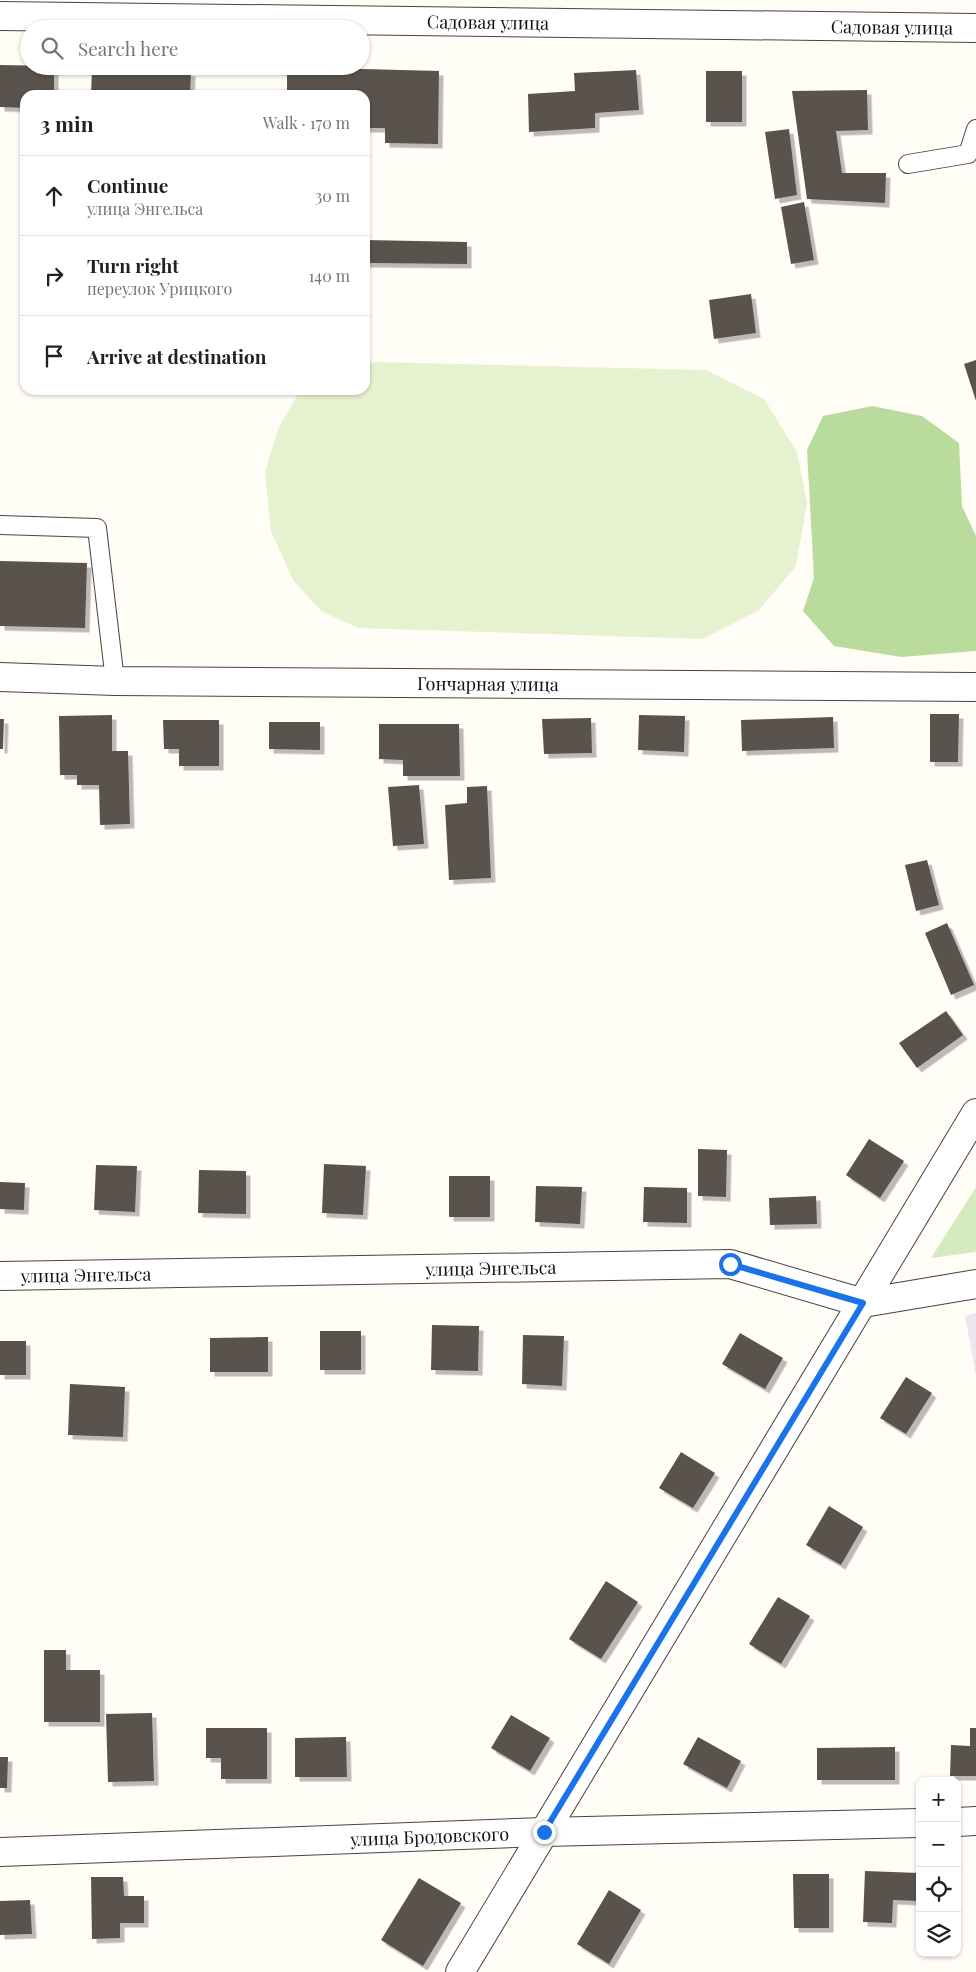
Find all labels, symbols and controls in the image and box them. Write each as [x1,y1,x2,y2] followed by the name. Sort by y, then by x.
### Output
[427,9,549,35] street label: Садовая улица
[831,14,953,40] street label: Садовая улица
[20,20,370,75] search box
[38,34,66,62] icon: search
[78,35,178,61] text: Search here
[40,109,94,137] text: 3 min
[263,112,350,133] text: Walk · 170 m
[87,172,168,198] text: Continue
[40,182,68,210] icon: ahead
[315,185,350,206] text: 30 m
[87,198,203,219] text: улица Энгельса
[87,252,179,278] text: Turn right
[40,262,68,290] icon: right
[308,265,350,286] text: 140 m
[87,278,232,299] text: переулок Урицкого
[40,342,68,370] icon: arrive
[87,343,267,369] text: Arrive at destination
[417,671,559,696] street label: Гончарная улица
[719,1253,742,1276] route start
[424,1255,557,1281] street label: улица Энгельса
[19,1262,152,1288] street label: улица Энгельса
[916,1777,961,1957] map controls
[916,1777,961,1822] button: +
[349,1821,510,1851] street label: улица Бродовского
[533,1821,556,1844] route end
[916,1822,961,1867] button: −
[916,1867,961,1912] button: locate
[916,1912,961,1957] button: layers

